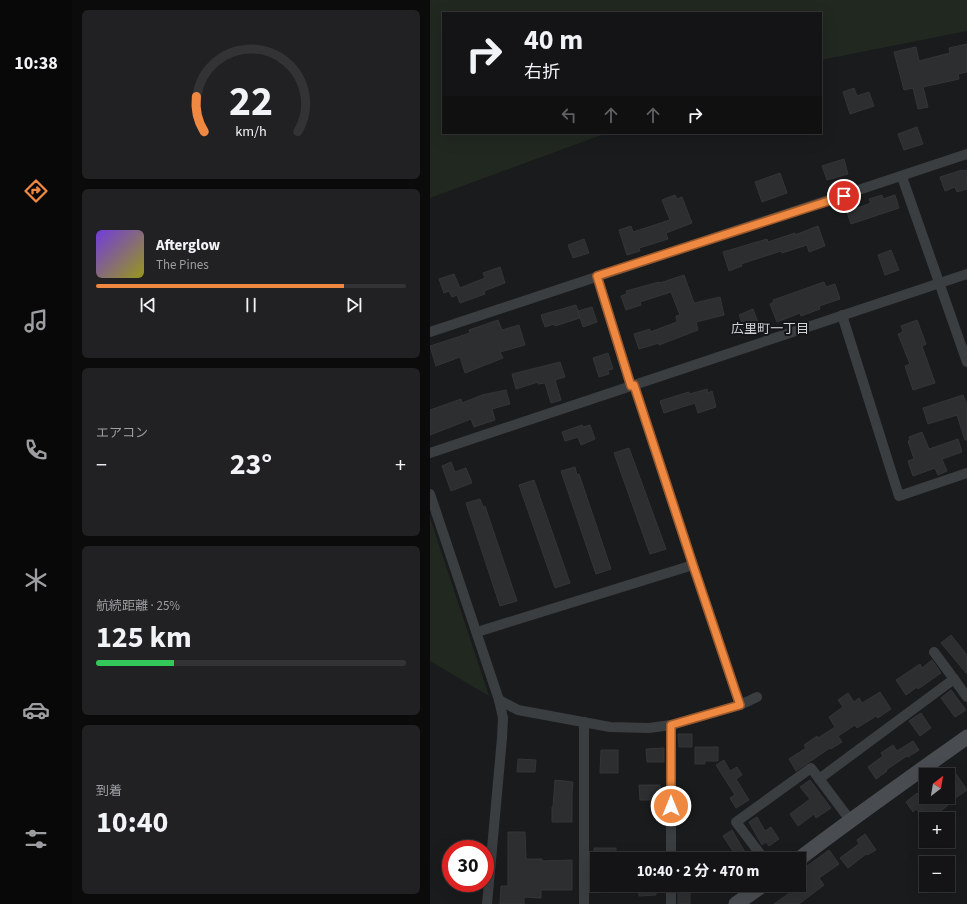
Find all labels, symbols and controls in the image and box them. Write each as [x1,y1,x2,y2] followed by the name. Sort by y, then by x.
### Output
[524,20,583,60] text: 40 m
[458,28,510,80] icon: right
[14,51,58,76] text: 10:38
[524,60,560,85] text: 右折
[229,72,273,132] text: 22
[558,104,580,126] icon: left
[600,104,622,126] icon: ahead
[642,104,664,126] icon: ahead
[684,104,706,126] icon: right
[235,121,267,142] text: km/h
[22,177,50,205] icon: directions
[827,179,861,213] pin
[833,185,855,207] icon: arrive
[156,235,220,256] text: Afterglow
[156,256,209,274] text: The Pines
[137,294,159,316] icon: previous
[240,294,262,316] icon: pause
[343,294,365,316] icon: next
[22,307,50,335] icon: music
[731,320,809,338] district label: 広里町一丁目
[96,424,148,442] text: エアコン
[22,436,50,464] icon: phone
[230,443,272,486] text: 23°
[96,449,107,481] text: −
[395,449,406,481] text: +
[22,566,50,594] icon: climate
[96,597,180,615] text: 航続距離 · 25%
[96,616,192,659] text: 125 km
[22,696,50,724] icon: car
[919,768,955,804] north arrow
[919,768,955,892] map controls
[96,782,122,800] text: 到着
[650,785,692,827] position arrow
[96,801,168,844] text: 10:40
[919,812,955,848] button: +
[22,825,50,853] icon: filters
[442,840,494,892] speed limit sign: 30
[919,856,955,892] button: −
[637,861,759,882] text: 10:40 · 2 分 · 470 m

